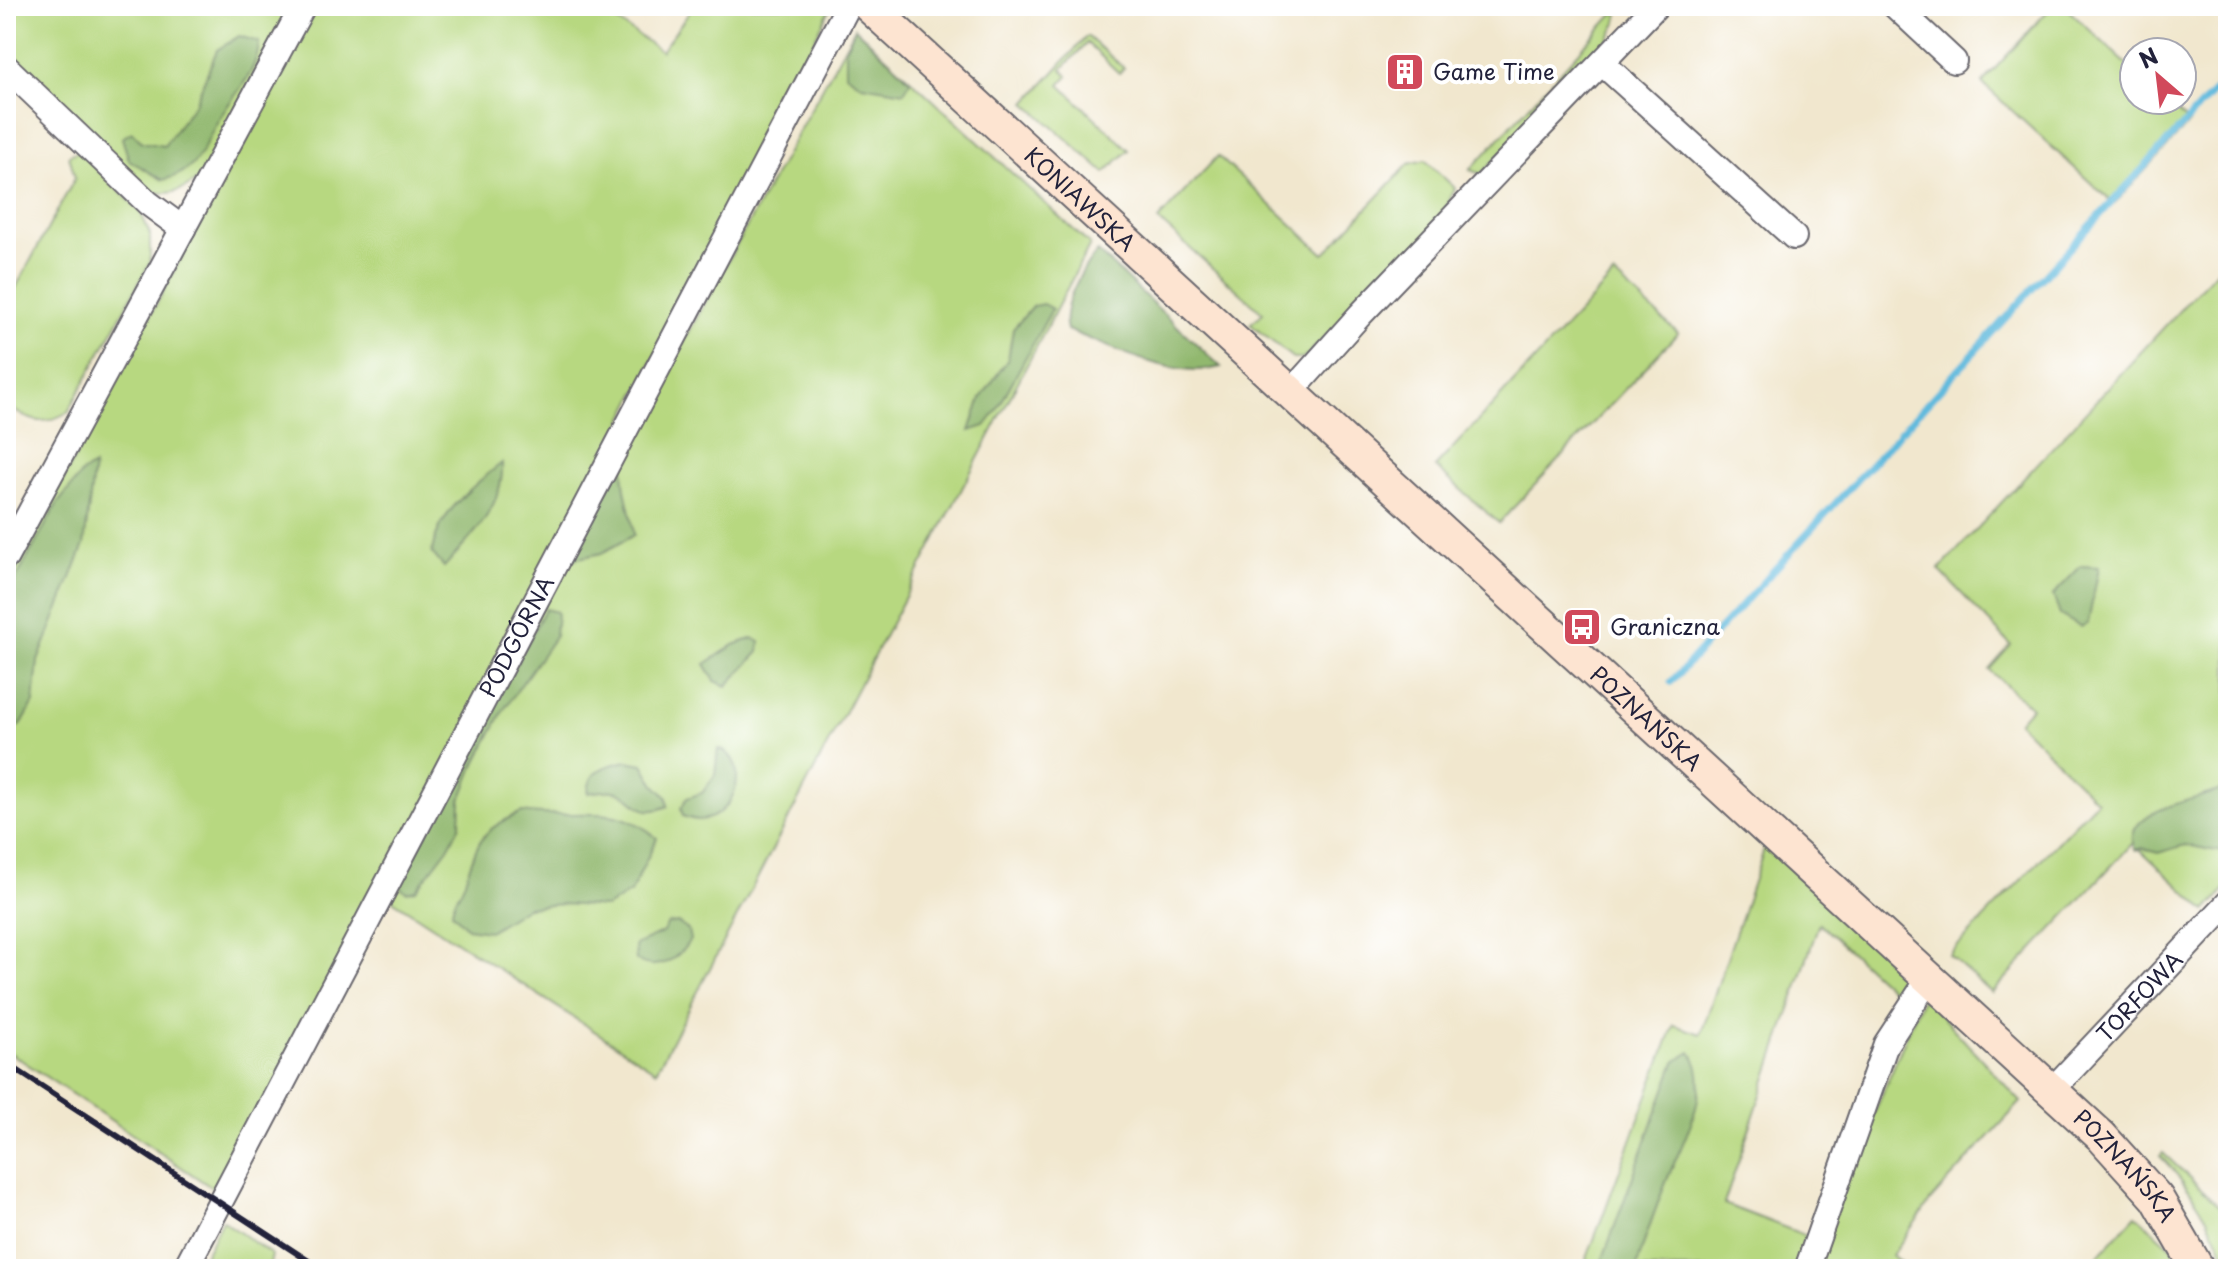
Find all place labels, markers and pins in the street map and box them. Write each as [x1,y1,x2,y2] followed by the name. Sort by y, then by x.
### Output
[1384,51,1426,93] building icon: Game Time
[1433,54,1555,87] place label: Game Time
[1561,606,1603,648] bus stop icon: Graniczna
[1610,609,1720,642] place label: Graniczna

